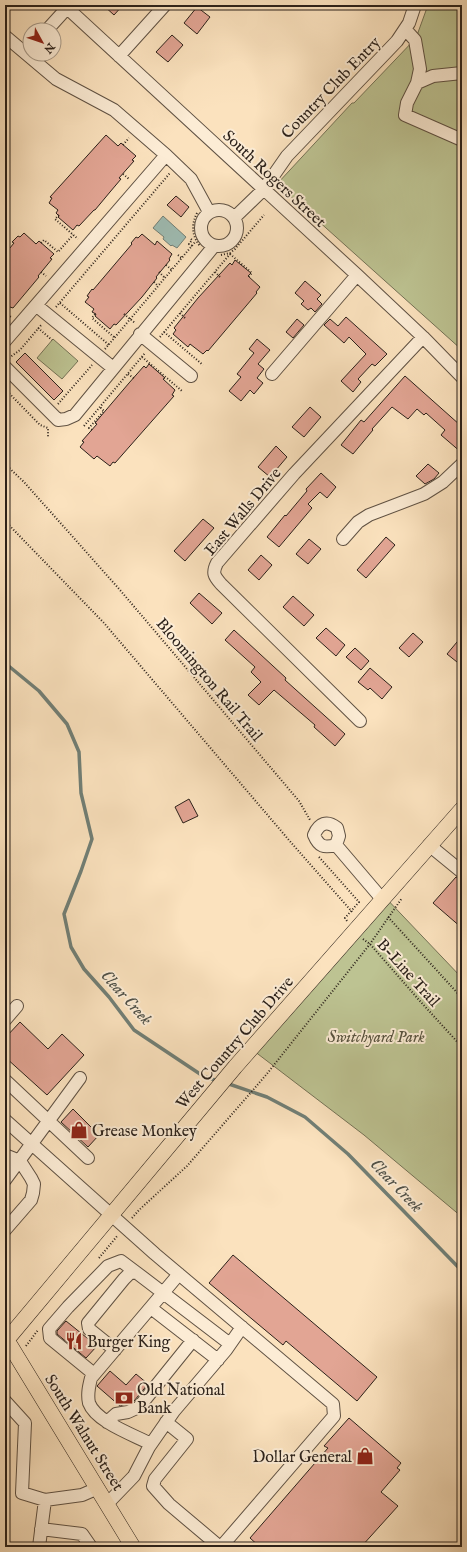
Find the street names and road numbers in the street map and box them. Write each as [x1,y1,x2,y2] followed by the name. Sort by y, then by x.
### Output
[278,33,385,144] street label: Country Club Entry
[218,126,330,233] street label: South Rogers Street
[201,464,286,560] street label: East Walls Drive
[151,614,266,747] street label: Bloomington Rail Trail
[372,935,444,1012] street label: B-Line Trail
[172,973,299,1114] street label: West Country Club Drive
[39,1371,127,1495] street label: South Walnut Street

